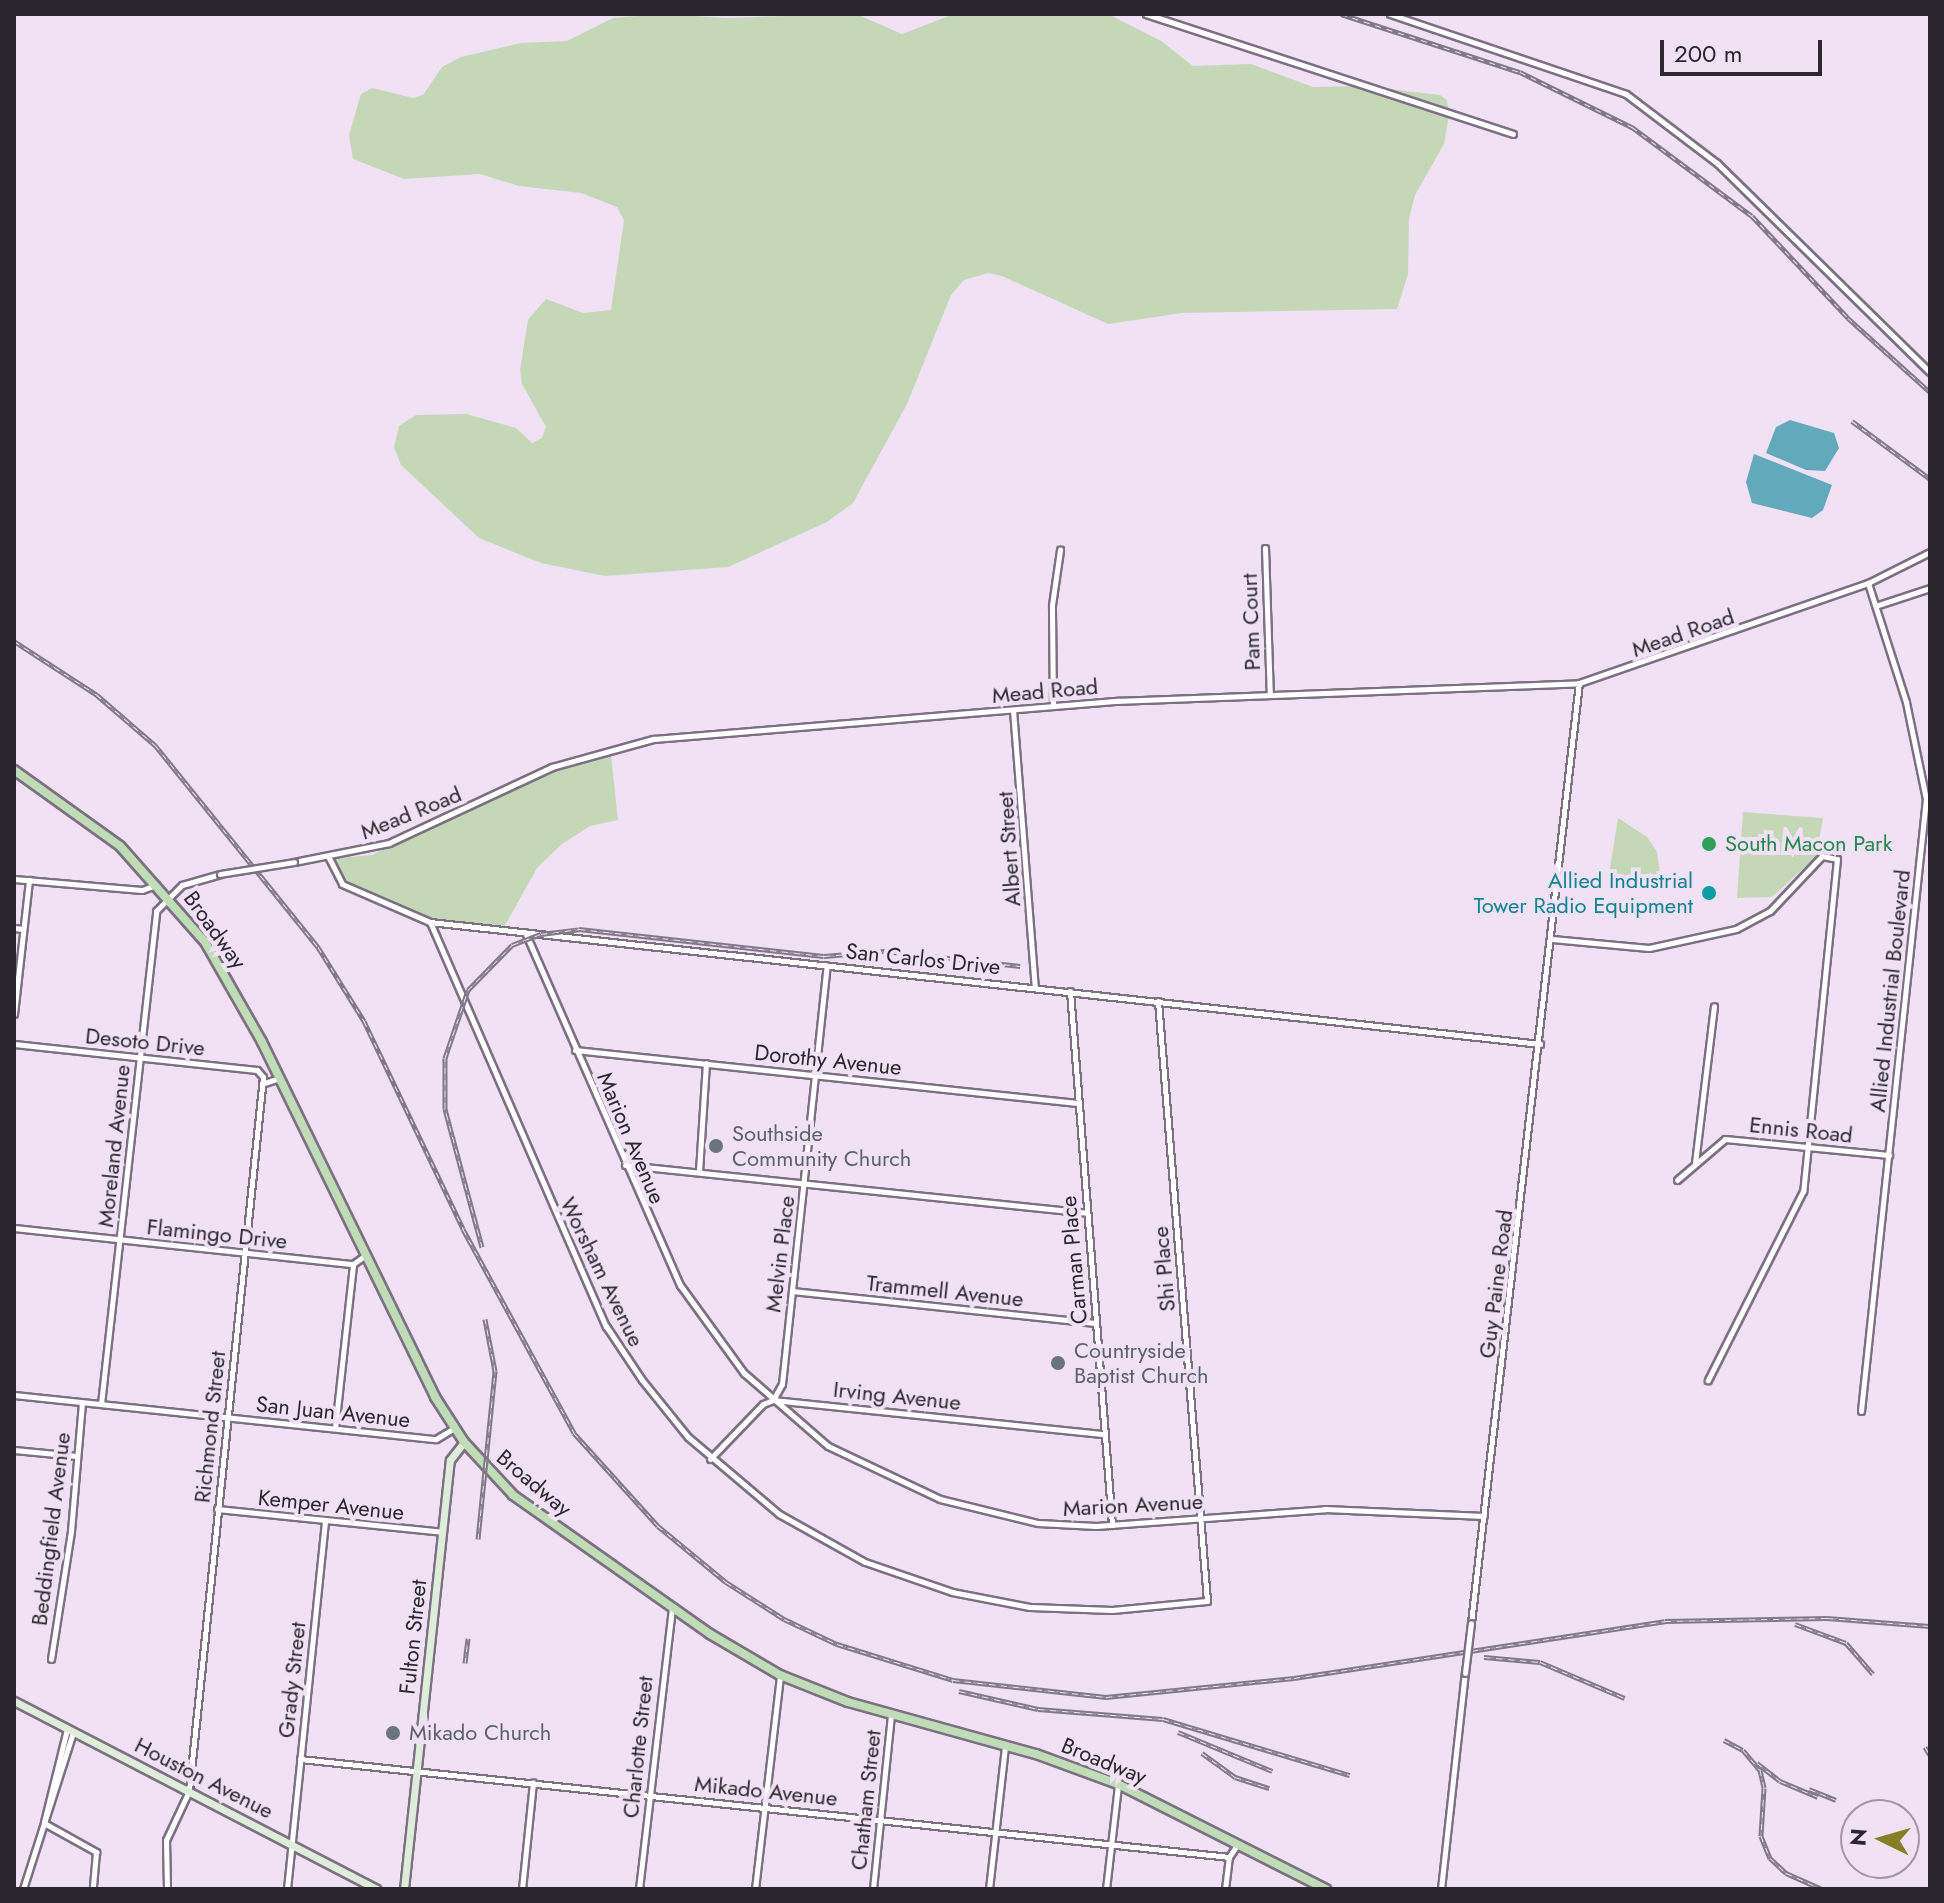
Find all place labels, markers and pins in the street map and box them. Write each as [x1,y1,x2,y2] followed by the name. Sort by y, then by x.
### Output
[1725,831,1892,857] place label: South Macon Park
[1700,835,1718,853] marker: South Macon Park
[1474,867,1693,918] place label: Allied Industrial Tower Radio Equipment
[1700,884,1718,902] marker: Allied Industrial Tower Radio Equipment
[732,1120,911,1172] place label: Southside Community Church
[707,1137,725,1155] marker: Southside Community Church
[1074,1337,1209,1388] place label: Countryside Baptist Church
[1049,1354,1067,1372] marker: Countryside Baptist Church
[409,1720,551,1746] place label: Mikado Church
[384,1724,402,1742] marker: Mikado Church

